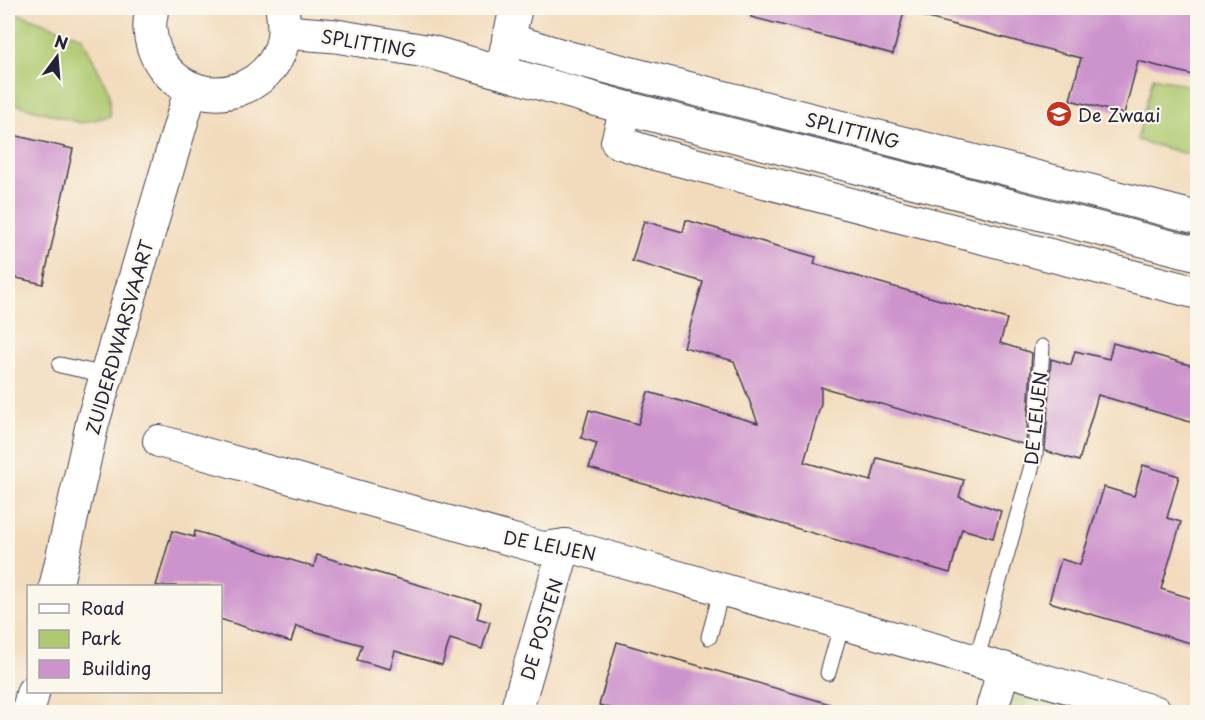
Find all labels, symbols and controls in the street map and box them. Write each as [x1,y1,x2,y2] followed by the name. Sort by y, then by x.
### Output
[319,22,419,64] street label: SPLITTING
[27,27,87,87] north arrow
[52,28,71,55] text: N
[1044,99,1074,129] school or university icon: De Zwaai
[1078,101,1161,128] place label: De Zwaai
[803,105,903,155] street label: SPLITTING
[78,236,160,437] street label: ZUIDERDWARSVAART
[1017,370,1053,466] street label: DE LEIJEN
[501,523,599,567] street label: DE LEIJEN
[513,575,569,683] street label: DE POSTEN
[27,585,222,693] legend
[81,594,125,621] text: Road
[81,624,121,651] text: Park
[81,654,151,681] text: Building

